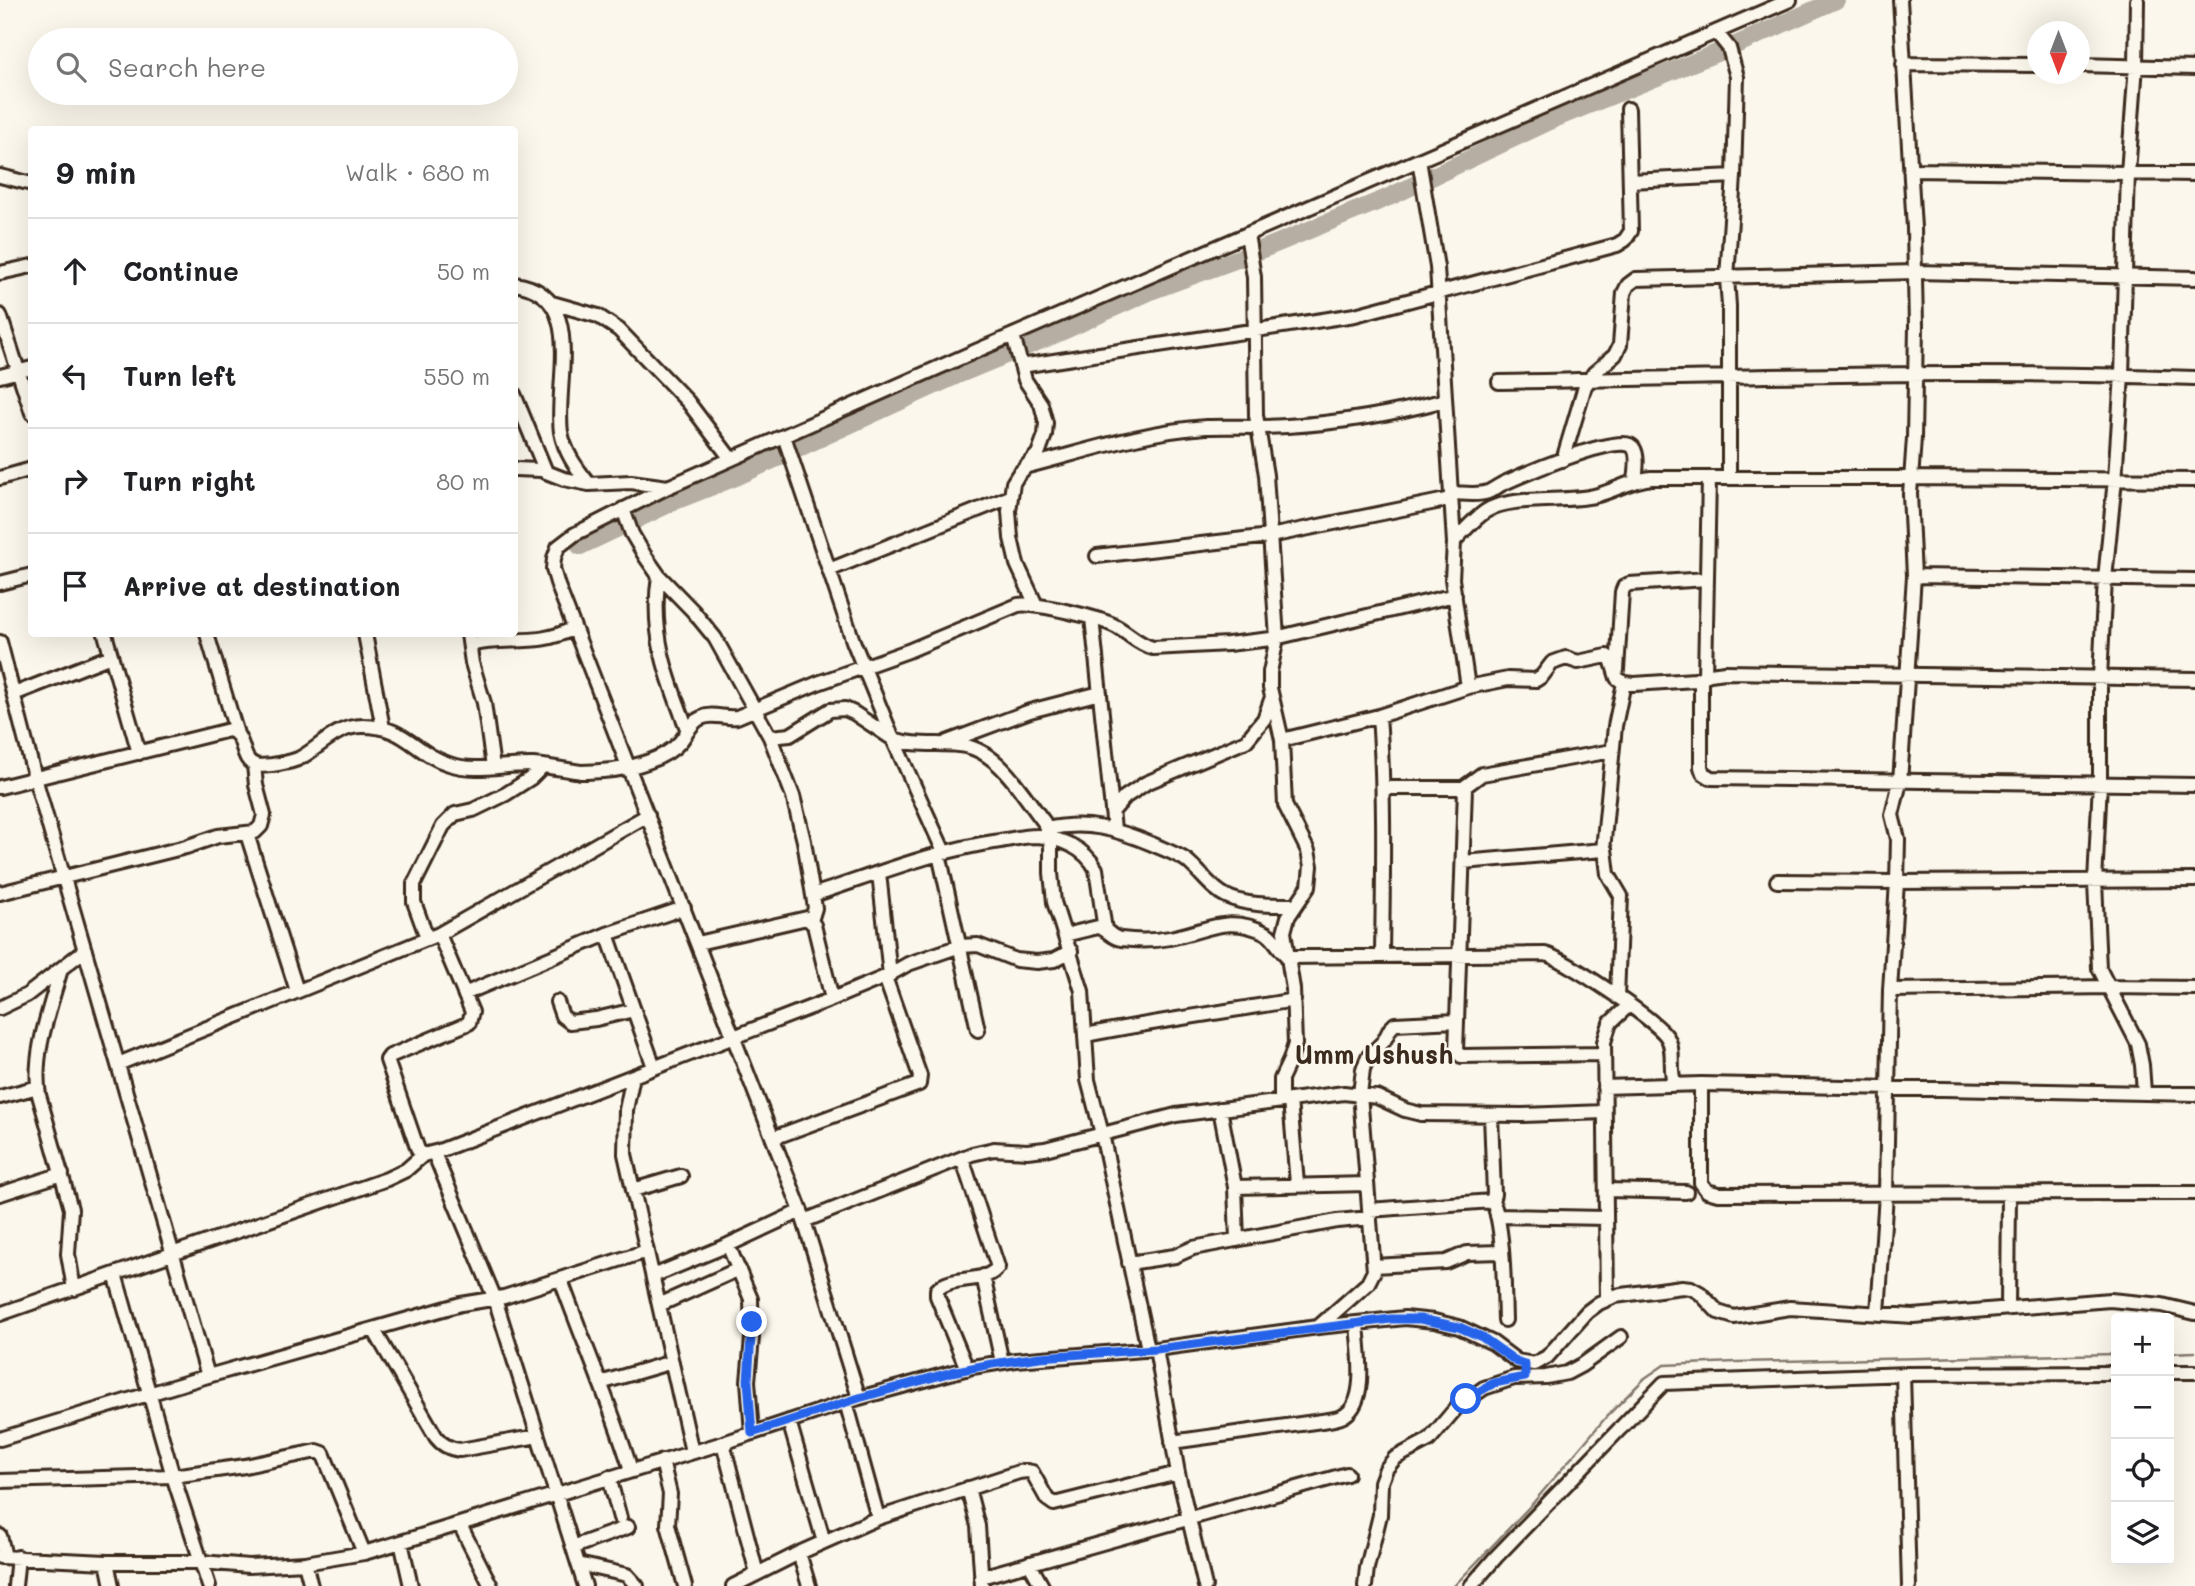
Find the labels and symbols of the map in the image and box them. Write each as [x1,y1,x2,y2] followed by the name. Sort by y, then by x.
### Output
[2027,21,2090,84] north arrow
[1295,1037,1453,1071] district label: Umm Ushush
[736,1306,767,1337] route end
[1450,1383,1481,1414] route start

